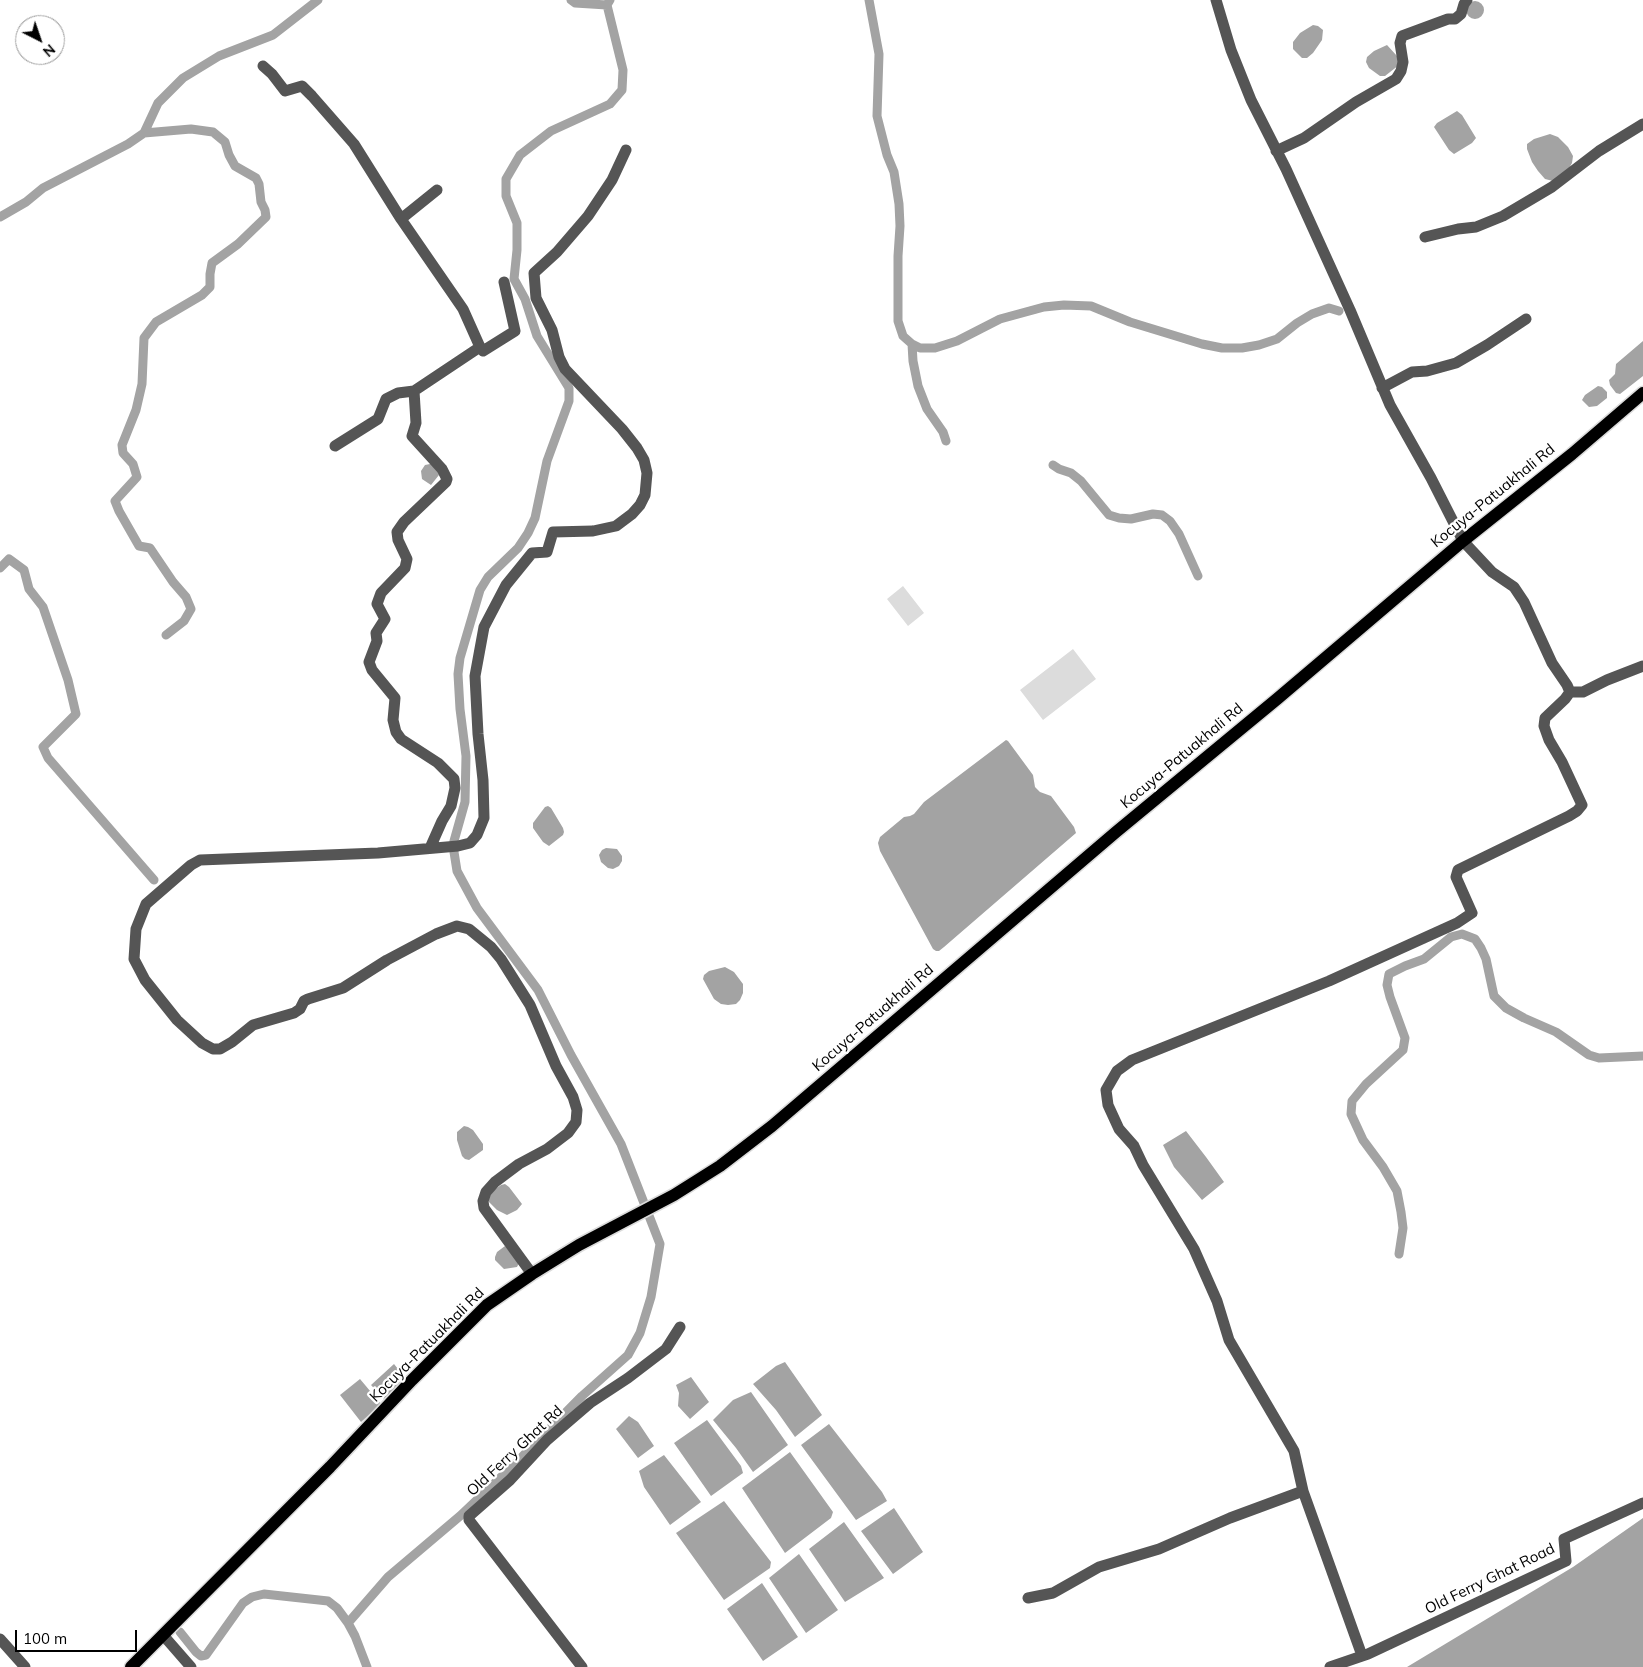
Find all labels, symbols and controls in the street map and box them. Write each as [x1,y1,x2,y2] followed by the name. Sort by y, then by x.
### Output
[15,15,65,65] north arrow
[39,40,59,61] text: N
[1427,440,1559,552] street label: Kocuya-Patuakhali Rd
[1117,700,1247,812] street label: Kocuya-Patuakhali Rd
[809,961,937,1075] street label: Kocuya-Patuakhali Rd
[366,1284,488,1406] street label: Kocuya-Patuakhali Rd
[463,1402,567,1500] street label: Old Ferry Ghat Rd
[1422,1540,1558,1618] street label: Old Ferry Ghat Road
[18,1620,140,1652] scale bar
[23,1629,67,1648] text: 100 m

